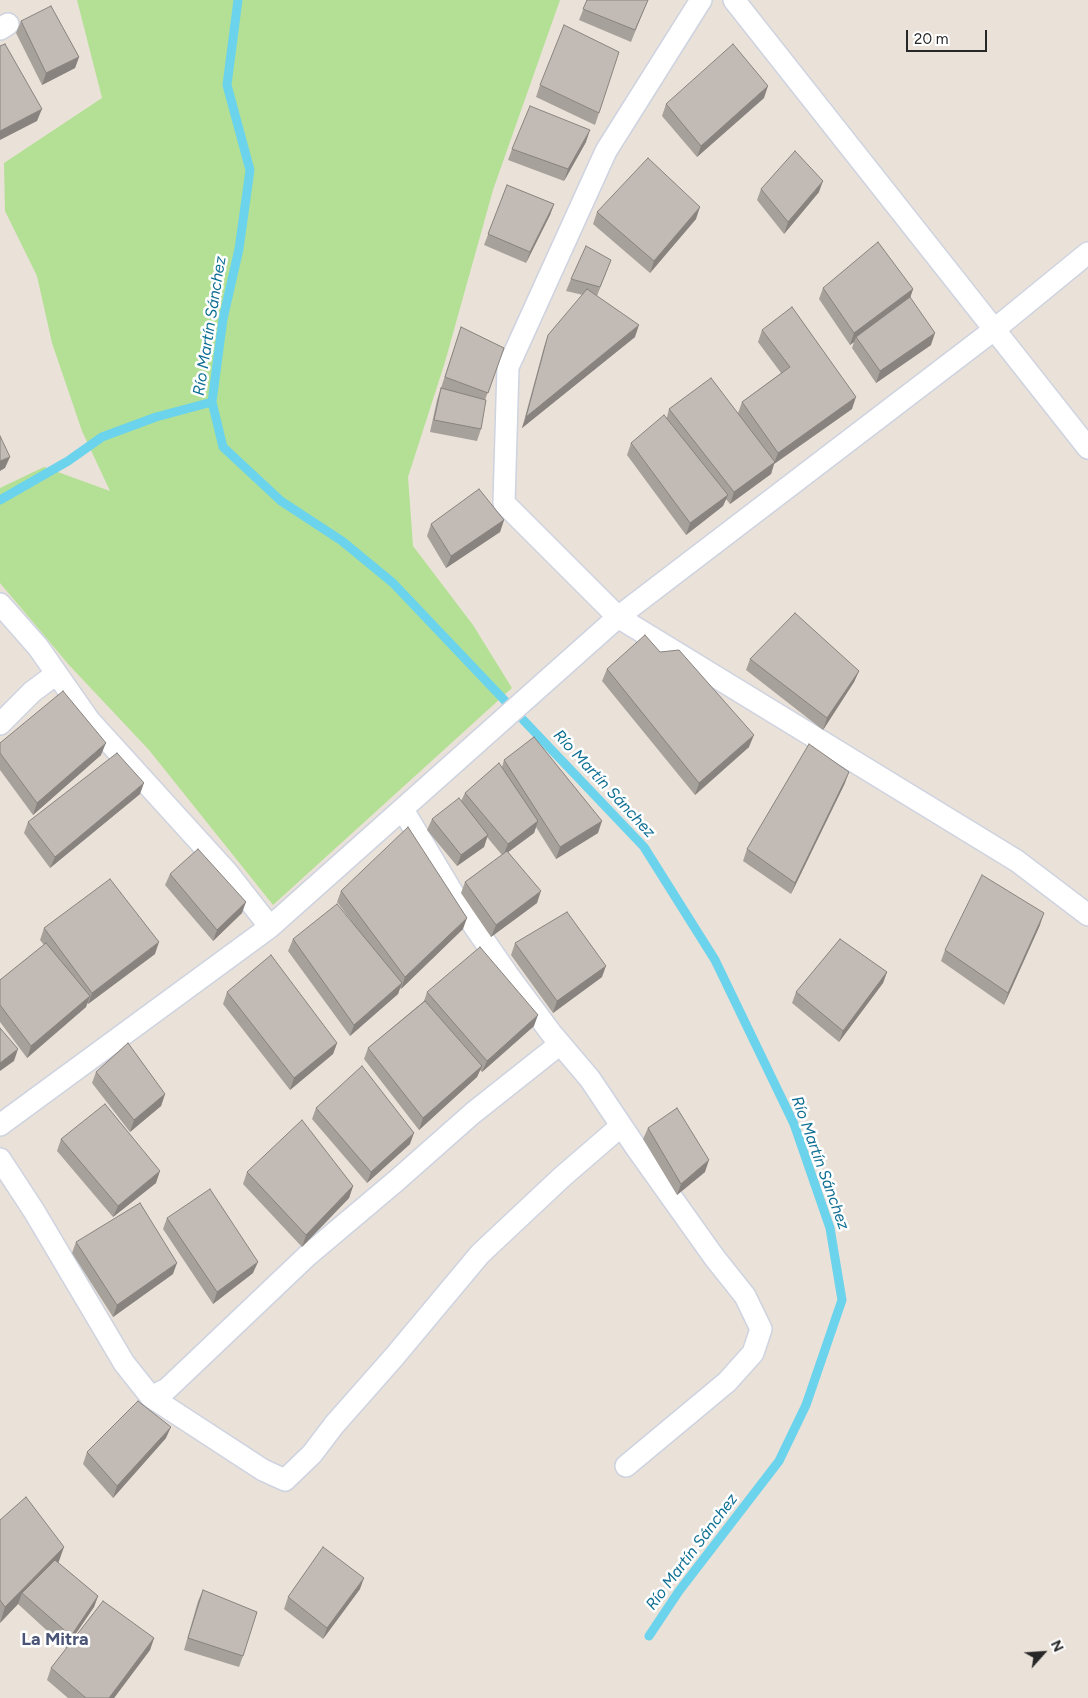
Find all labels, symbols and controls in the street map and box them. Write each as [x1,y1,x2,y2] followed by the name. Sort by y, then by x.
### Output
[908,20,989,52] scale bar
[914,30,948,48] text: 20 m
[190,255,230,397] water label: Río Martín Sánchez
[549,726,659,842] water label: Río Martín Sánchez
[787,1094,853,1232] water label: Río Martín Sánchez
[642,1490,742,1614] water label: Río Martín Sánchez
[1018,1628,1068,1678] north arrow
[21,1629,89,1651] district label: La Mitra
[1047,1638,1067,1655] text: N

